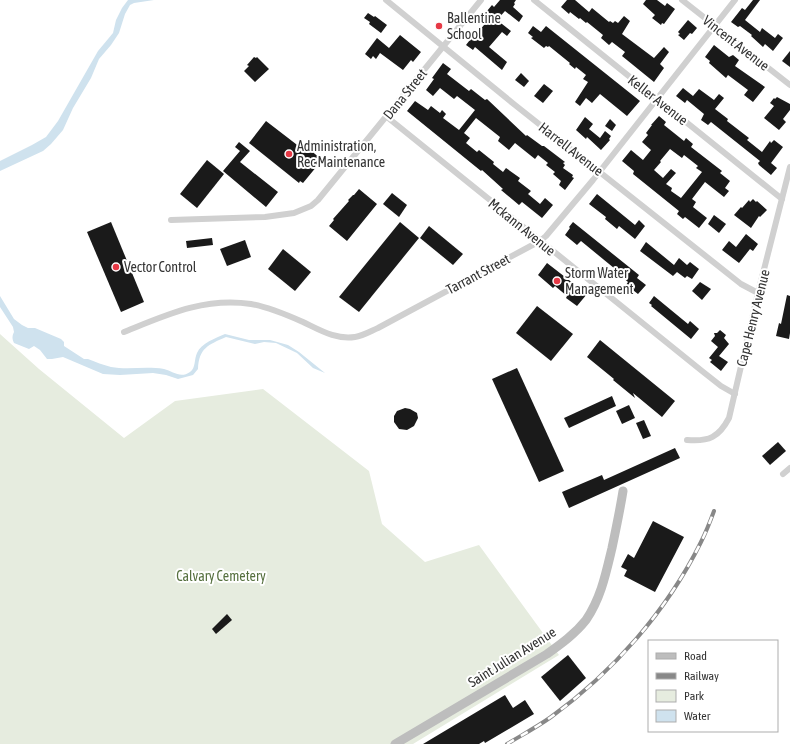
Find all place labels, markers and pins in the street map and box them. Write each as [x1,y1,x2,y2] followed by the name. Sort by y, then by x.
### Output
[447,10,501,42] place label: Ballentine School
[434,21,444,31] marker: Ballentine School
[297,138,385,170] place label: Administration, Rec Maintenance
[284,149,294,159] marker: Administration, Rec Maintenance
[124,259,197,275] place label: Vector Control
[111,262,121,272] marker: Vector Control
[565,265,634,297] place label: Storm Water Management
[552,276,562,286] marker: Storm Water Management

